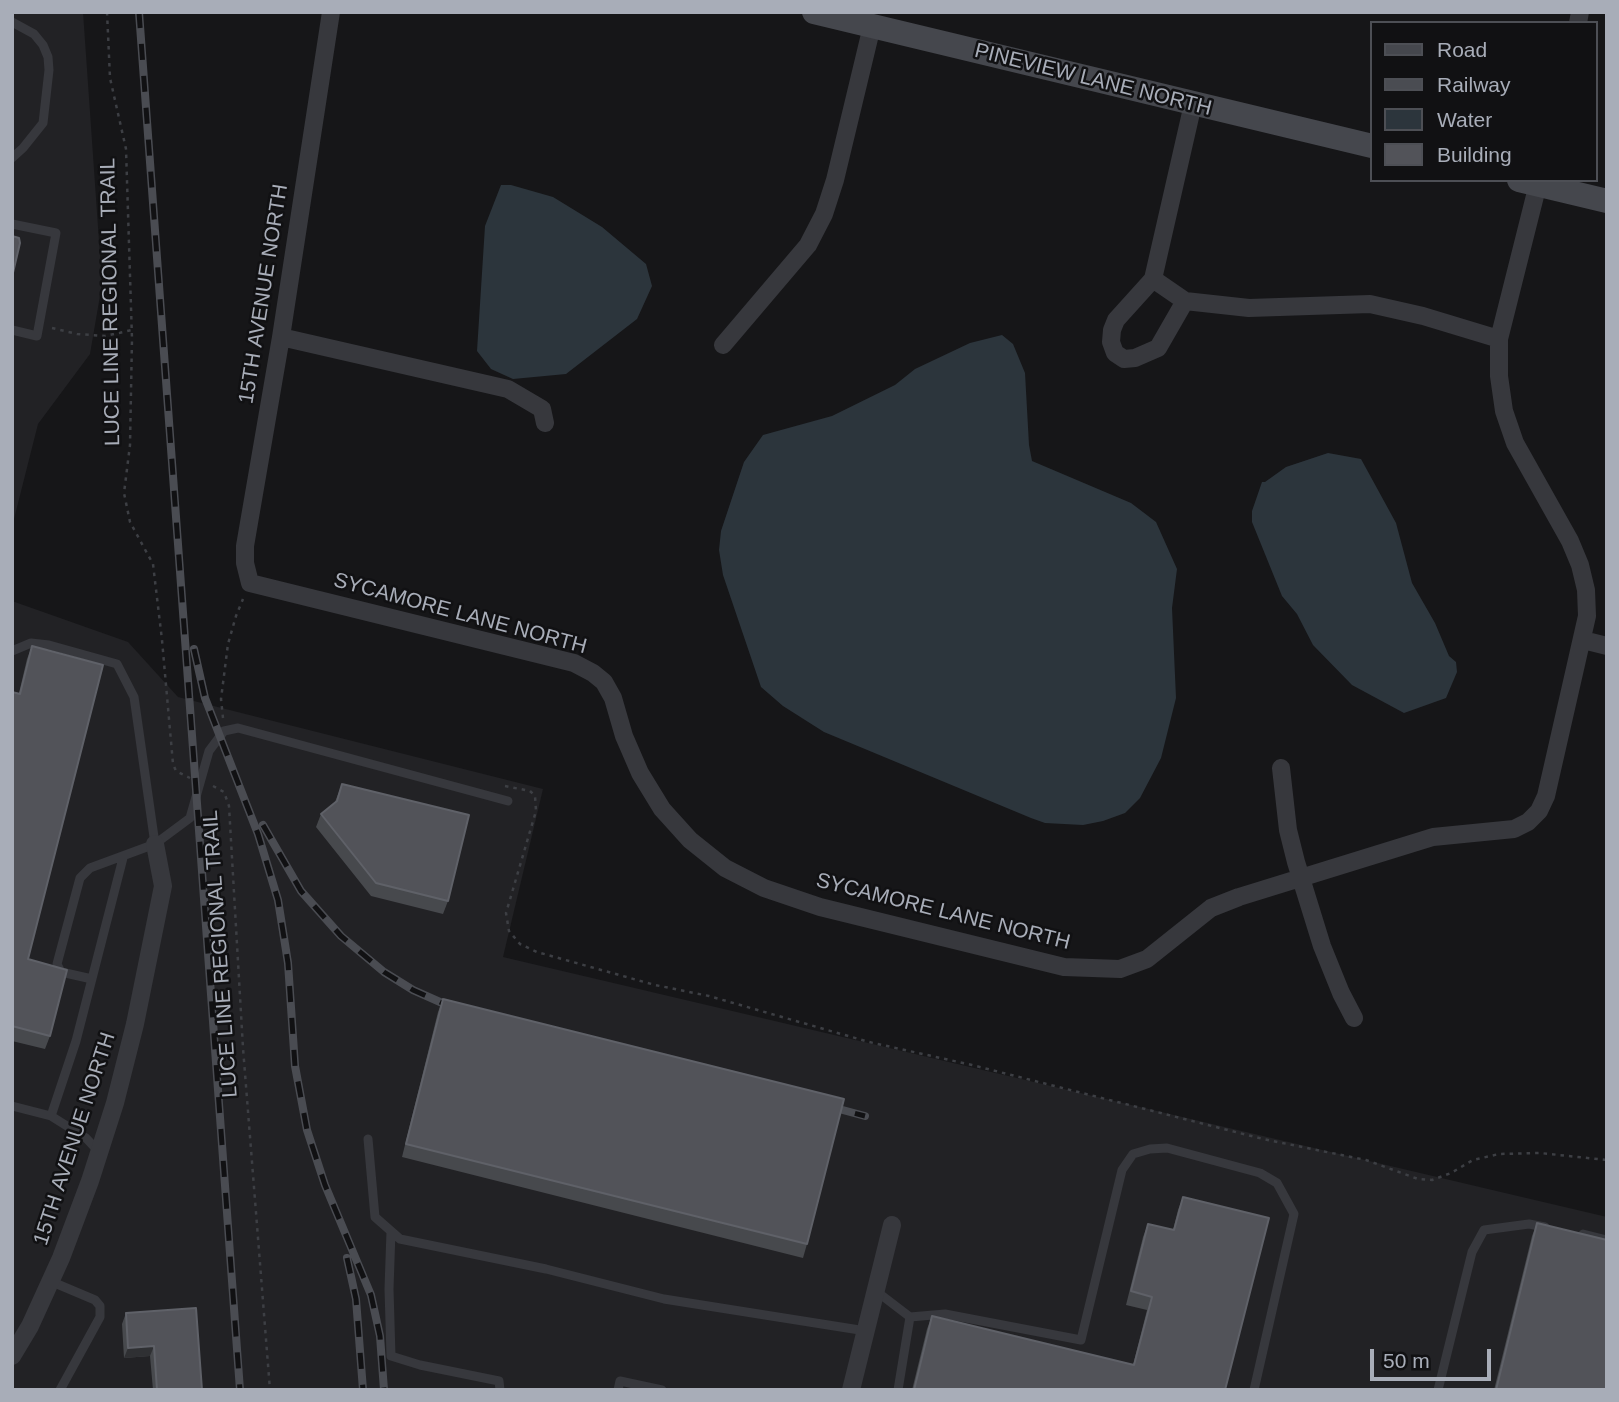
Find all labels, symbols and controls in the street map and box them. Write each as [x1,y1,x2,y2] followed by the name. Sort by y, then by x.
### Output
[1370,21,1598,182] legend
[972,38,1214,122] street label: PINEVIEW LANE NORTH
[1437,38,1487,61] text: Road
[1437,73,1511,96] text: Railway
[1437,108,1492,131] text: Water
[1437,143,1512,166] text: Building
[96,158,126,446] street label: LUCE LINE REGIONAL TRAIL
[234,182,294,406] street label: 15TH AVENUE NORTH
[331,568,589,660] street label: SYCAMORE LANE NORTH
[198,809,244,1099] street label: LUCE LINE REGIONAL TRAIL
[813,868,1073,956] street label: SYCAMORE LANE NORTH
[29,1029,121,1249] street label: 15TH AVENUE NORTH
[1374,1336,1495,1380] scale bar
[1383,1349,1430,1372] text: 50 m

